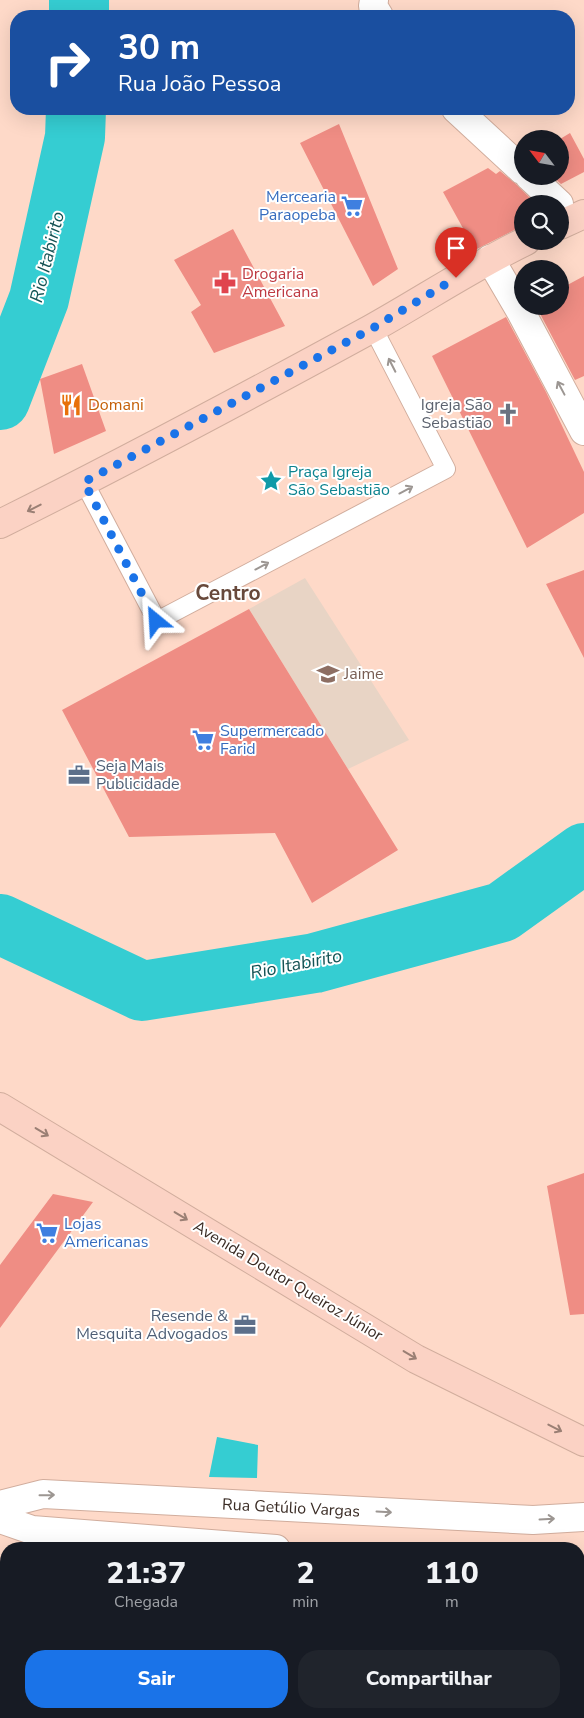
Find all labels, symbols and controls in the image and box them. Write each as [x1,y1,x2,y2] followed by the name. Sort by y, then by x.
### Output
[118,24,200,71] text: 30 m
[35,30,100,95] icon: right
[118,69,281,99] text: Rua João Pessoa
[514,130,569,185] north arrow
[514,130,569,315] map controls
[259,186,336,226] place label: Mercearia Paraopeba
[339,193,365,219] supermarket icon: Mercearia Paraopeba
[514,195,569,250] button: search
[24,209,70,305] water label: Rio Itabirito
[435,227,477,278] pin
[442,234,470,262] icon: arrive
[514,260,569,315] button: layers
[242,263,319,303] place label: Drogaria Americana
[212,270,238,296] pharmacy icon: Drogaria Americana
[387,358,396,373] one-way arrow
[556,381,565,396] one-way arrow
[58,392,84,418] restaurant icon: Domani
[88,394,144,416] place label: Domani
[421,394,492,434] place label: Igreja São Sebastião
[495,401,521,427] church icon: Igreja São Sebastião
[288,461,390,501] place label: Praça Igreja São Sebastião
[258,468,284,494] place icon: Praça Igreja São Sebastião
[398,485,413,494] one-way arrow
[26,503,41,513] one-way arrow
[255,560,269,570] one-way arrow
[195,579,261,607] district label: Centro
[129,594,181,646] position arrow
[315,661,341,687] school or university icon: Jaime
[343,663,384,685] place label: Jaime
[220,720,324,760] place label: Supermercado Farid
[190,727,216,753] supermarket icon: Supermercado Farid
[96,755,180,795] place label: Seja Mais Publicidade
[66,762,92,788] office icon: Seja Mais Publicidade
[248,943,344,985] water label: Rio Itabirito
[34,1128,48,1138] one-way arrow
[173,1212,187,1222] one-way arrow
[64,1213,148,1253] place label: Lojas Americanas
[189,1216,387,1347] street label: Avenida Doutor Queiroz Júnior
[34,1220,60,1246] supermarket icon: Lojas Americanas
[76,1305,228,1345] place label: Resende & Mesquita Advogados
[232,1312,258,1338] office icon: Resende & Mesquita Advogados
[402,1350,416,1360] one-way arrow
[547,1424,562,1433] one-way arrow
[39,1491,55,1500] one-way arrow
[221,1493,361,1523] street label: Rua Getúlio Vargas
[376,1508,392,1517] one-way arrow
[538,1515,554,1524] one-way arrow
[106,1553,186,1594] text: 21:37
[296,1553,314,1594] text: 2
[425,1553,479,1594] text: 110
[114,1591,178,1613] text: Chegada
[292,1591,319,1613] text: min
[445,1591,459,1613] text: m
[25,1650,288,1708] button: Sair
[298,1650,560,1708] button: Compartilhar

